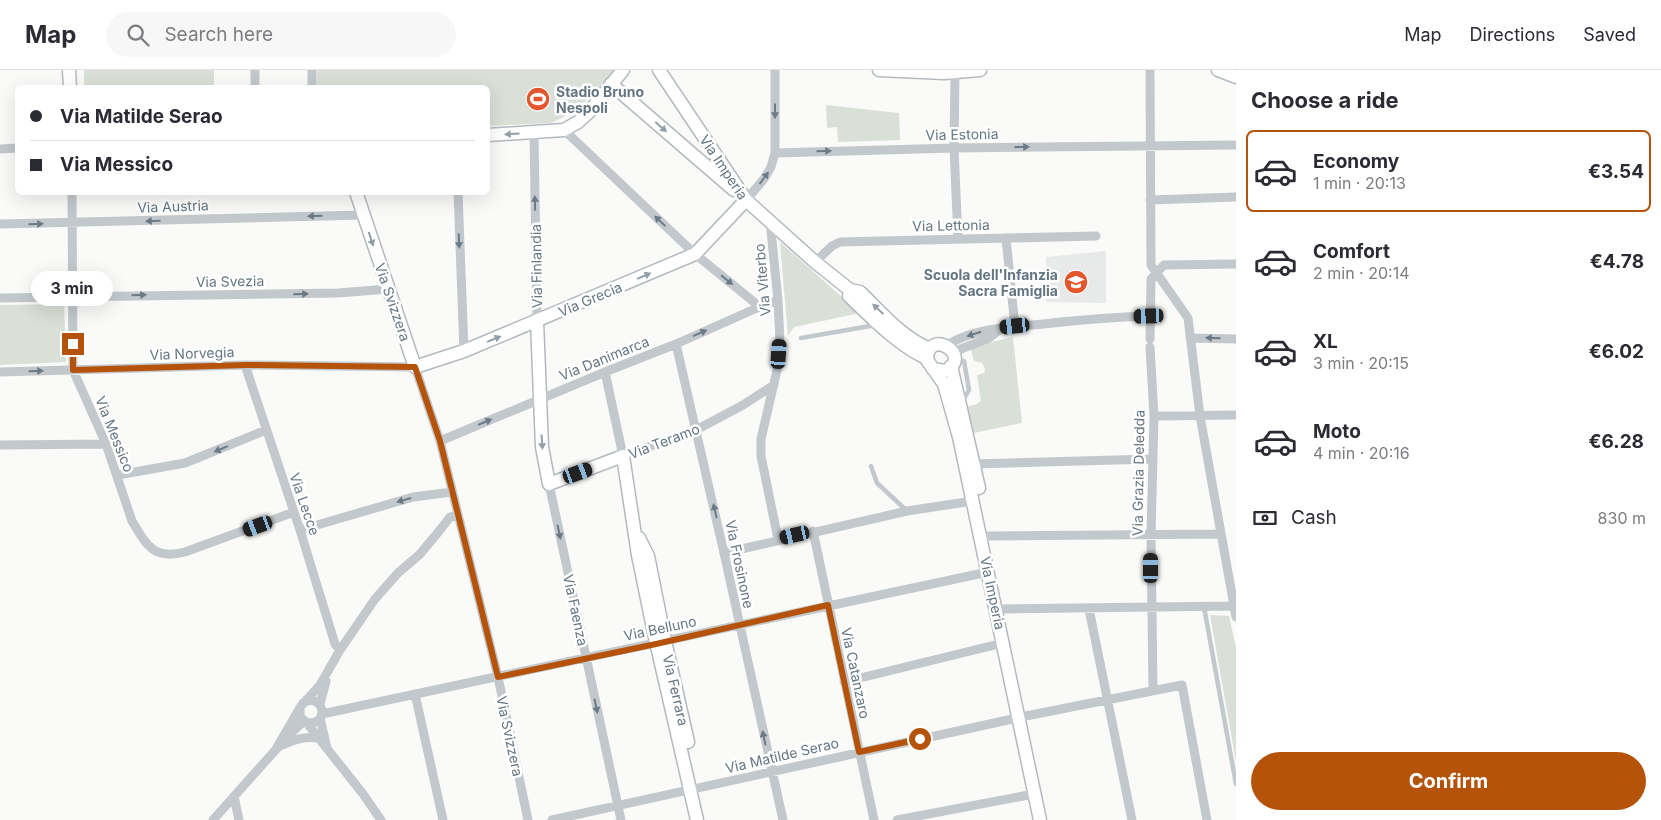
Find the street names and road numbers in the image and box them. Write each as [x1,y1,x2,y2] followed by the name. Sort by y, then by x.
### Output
[925,125,999,143] street label: Via Estonia
[696,131,752,203] street label: Via Imperia
[137,196,209,216] street label: Via Austria
[912,216,990,234] street label: Via Lettonia
[527,224,545,308] street label: Via Finlandia
[750,243,774,317] street label: Via Viterbo
[372,261,414,343] street label: Via Svizzera
[196,272,264,290] street label: Via Svezia
[555,278,625,320] street label: Via Grecia
[556,332,652,384] street label: Via Danimarca
[149,343,235,363] street label: Via Norvegia
[92,394,138,474] street label: Via Messico
[1128,410,1148,536] street label: Via Grazia Deledda
[626,420,702,462] street label: Via Teramo
[286,470,324,538] street label: Via Lecce
[722,518,758,610] street label: Via Frosinone
[977,555,1009,631] street label: Via Imperia
[560,573,592,647] street label: Via Faenza
[622,612,698,644] street label: Via Belluno
[838,626,874,720] street label: Via Catanzaro
[660,653,692,727] street label: Via Ferrara
[493,694,527,778] street label: Via Svizzera
[724,734,840,776] street label: Via Matilde Serao

